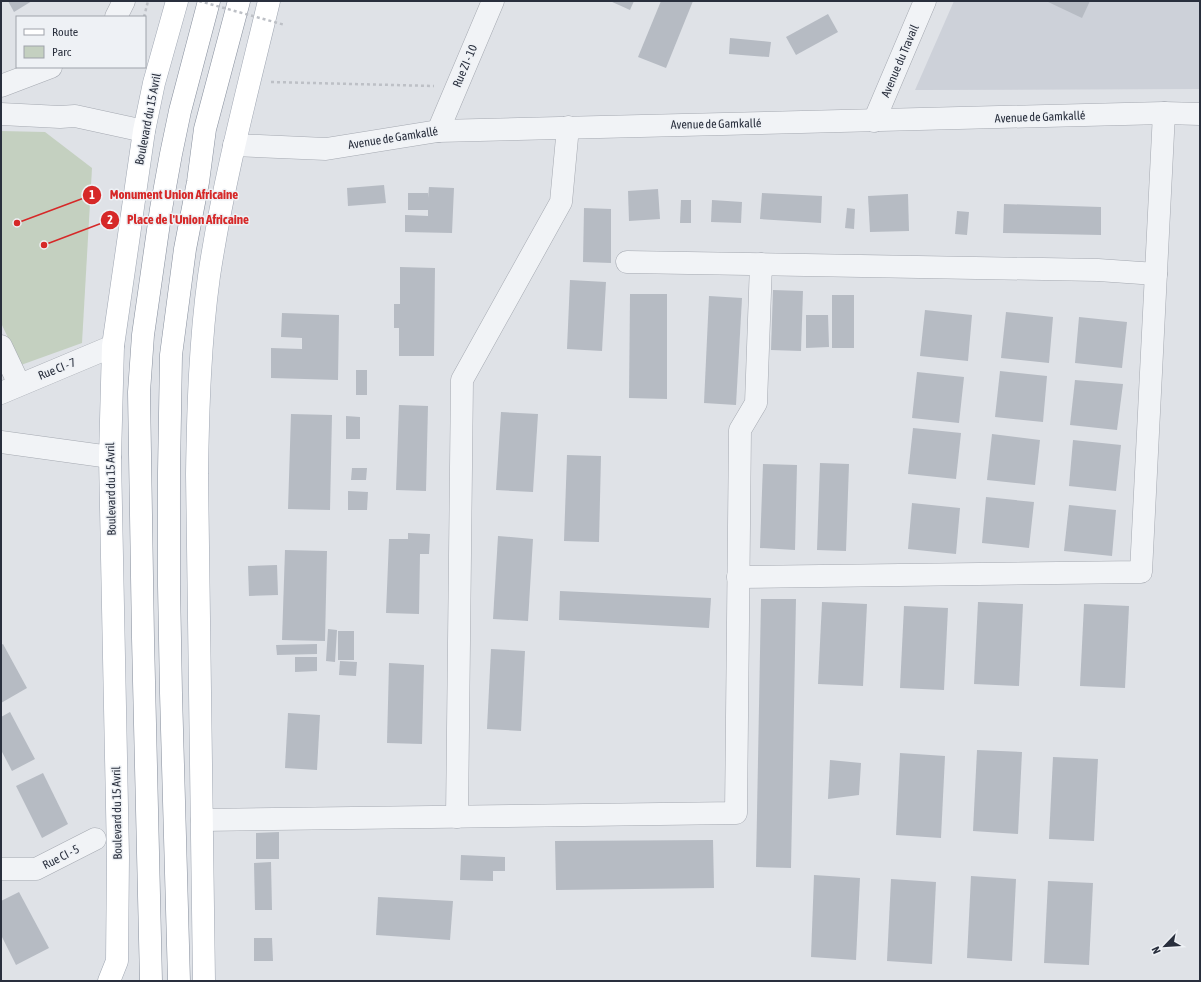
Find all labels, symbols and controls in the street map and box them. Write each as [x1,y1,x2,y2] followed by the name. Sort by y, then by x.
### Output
[16,16,146,68] legend
[878,22,922,100] street label: Avenue du Travail
[52,25,78,39] text: Route
[450,42,480,89] street label: Rue ZI - 10
[52,45,72,59] text: Parc
[132,71,164,166] street label: Boulevard du 15 Avril
[994,108,1086,126] street label: Avenue de Gamkallé
[670,116,762,132] street label: Avenue de Gamkallé
[347,124,439,152] street label: Avenue de Gamkallé
[82,182,246,207] callout: Monument Union Africaine
[110,187,238,202] text: Monument Union Africaine
[89,188,95,202] text: 1
[100,207,257,232] callout: Place de l'Union Africaine
[127,212,249,227] text: Place de l'Union Africaine
[107,213,113,227] text: 2
[36,355,78,383] street label: Rue CI - 7
[103,441,119,536] street label: Boulevard du 15 Avril
[109,765,125,860] street label: Boulevard du 15 Avril
[40,842,82,872] street label: Rue CI - 5
[1145,926,1185,966] north arrow
[1149,945,1163,956] text: N

